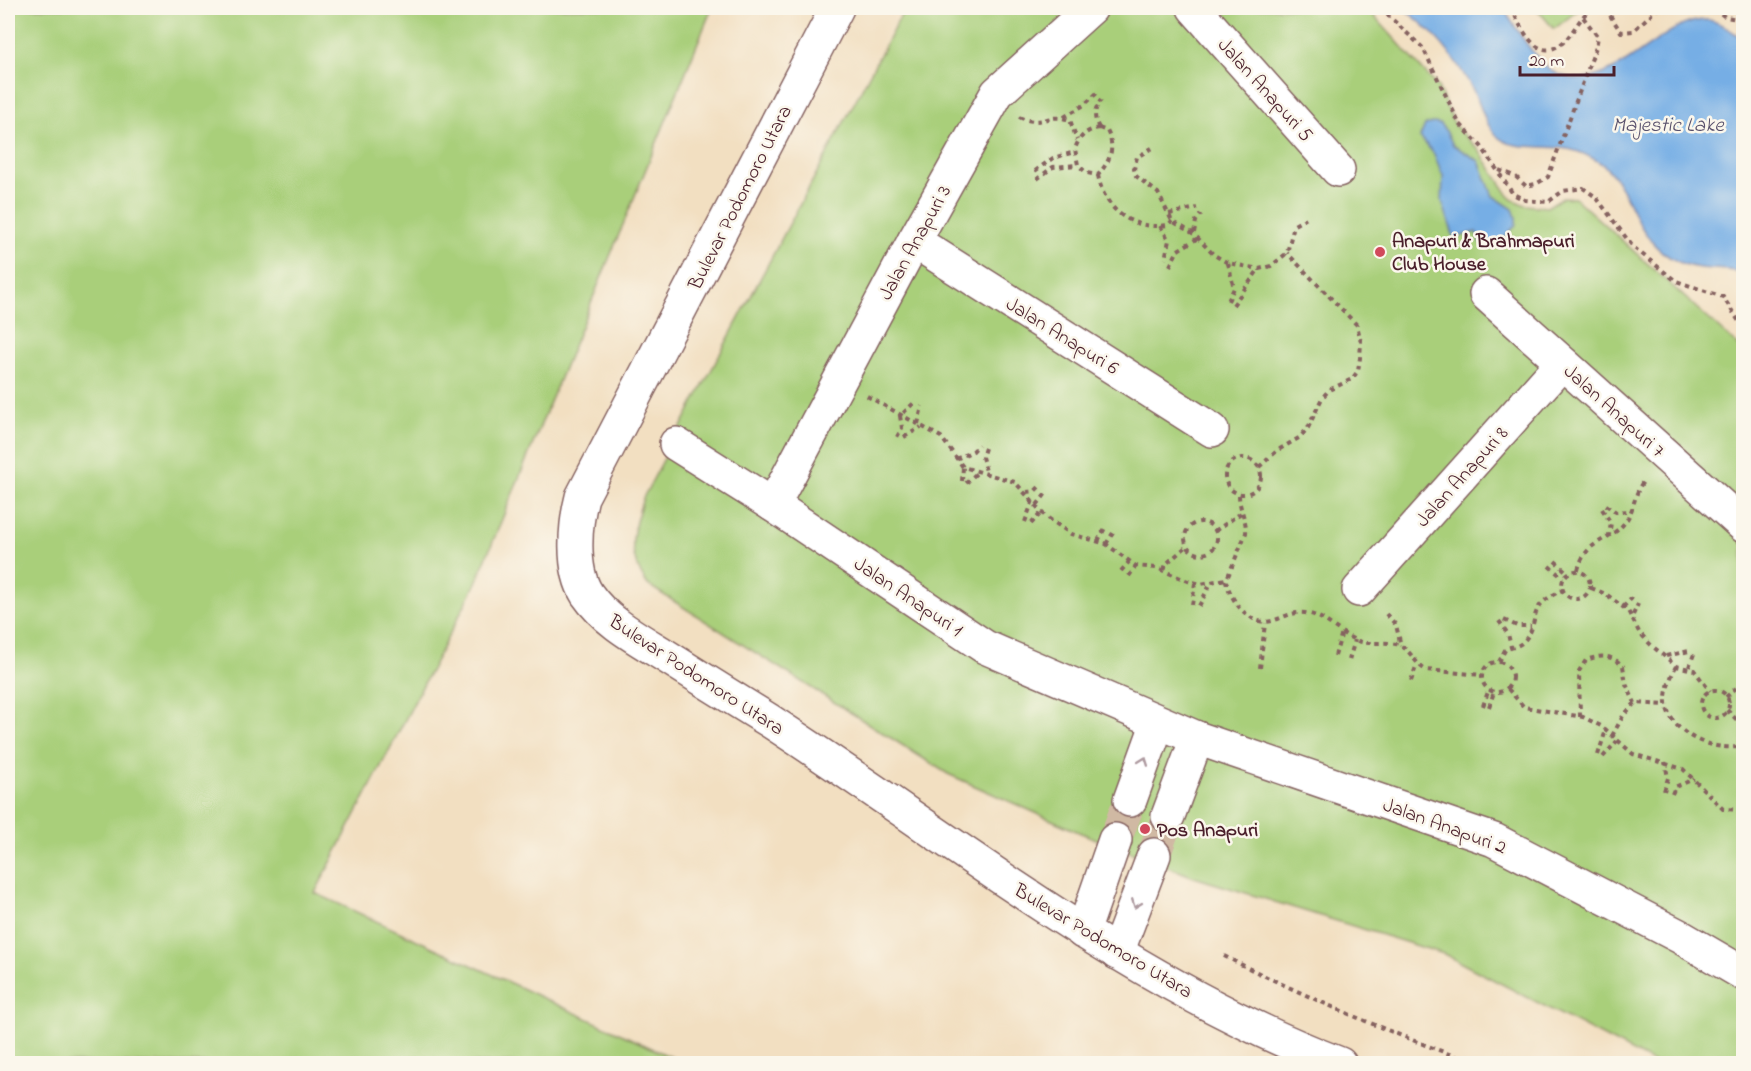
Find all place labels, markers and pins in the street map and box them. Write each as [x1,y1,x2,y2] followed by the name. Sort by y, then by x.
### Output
[1392,228,1575,280] place label: Anapuri & Brahmapuri Club House
[1373,245,1387,259] marker: Anapuri & Brahmapuri Club House
[1157,817,1258,846] place label: Pos Anapuri
[1138,822,1152,836] marker: Pos Anapuri

